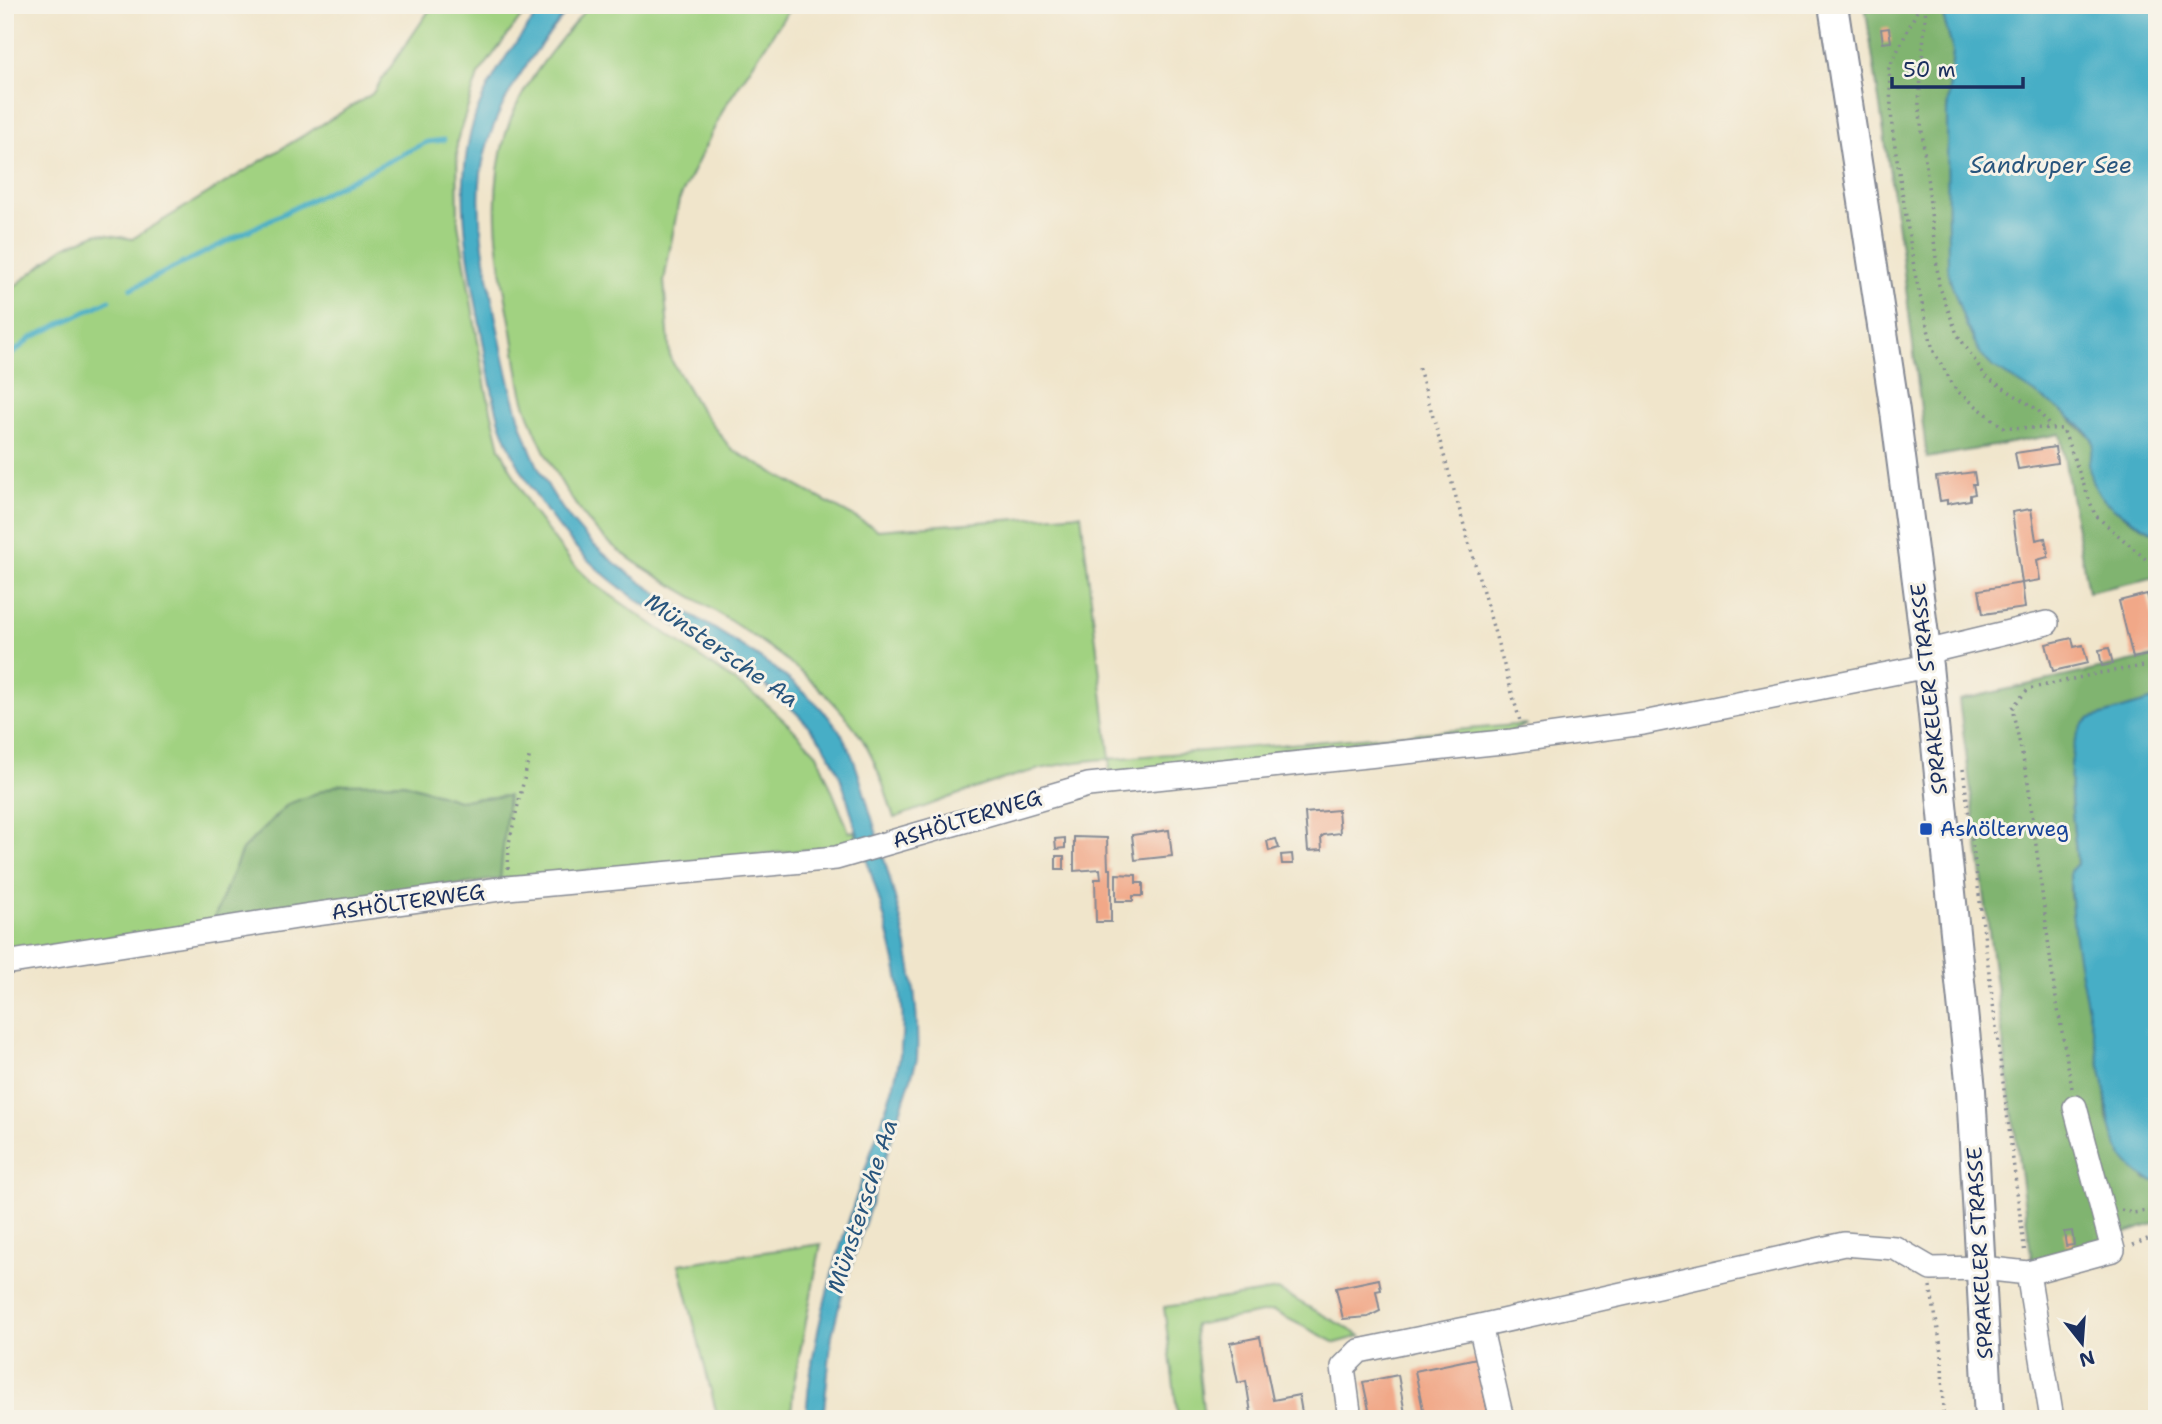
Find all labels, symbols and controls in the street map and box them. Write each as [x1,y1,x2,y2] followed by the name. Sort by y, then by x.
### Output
[1892,46,2024,90] scale bar
[1903,56,1956,84] text: 50 m
[1970,150,2132,180] water label: Sandruper See
[1904,582,1954,796] street label: SPRAKELER STRASSE
[639,586,805,714] water label: Münstersche Aa
[889,783,1045,855] street label: ASHÖLTERWEG
[1940,815,2069,843] place label: Ashölterweg
[1918,821,1934,837] marker: Ashölterweg
[330,877,487,927] street label: ASHÖLTERWEG
[820,1115,904,1297] water label: Münstersche Aa
[1960,1146,2000,1360] street label: SPRAKELER STRASSE
[2046,1308,2116,1378] north arrow
[2076,1345,2098,1373] text: N

